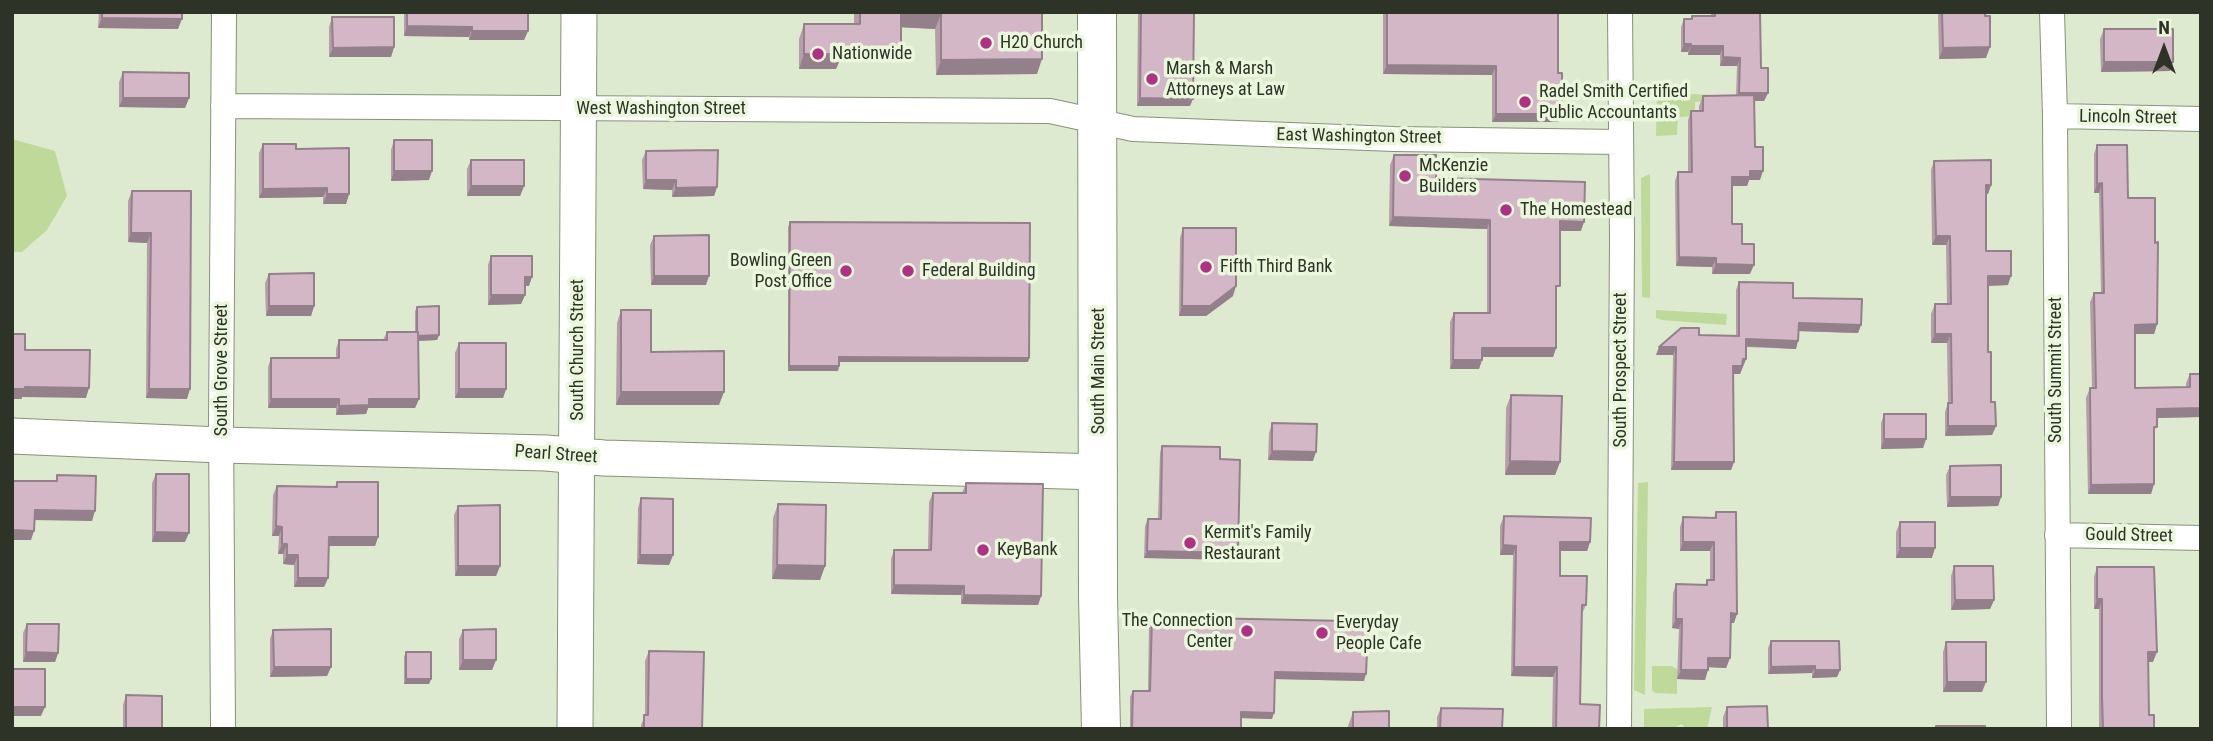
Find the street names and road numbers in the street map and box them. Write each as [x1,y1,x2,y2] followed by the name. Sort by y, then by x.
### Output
[576,98,746,120] street label: West Washington Street
[2079,106,2177,130] street label: Lincoln Street
[1276,125,1442,149] street label: East Washington Street
[567,279,589,421] street label: South Church Street
[1610,292,1632,448] street label: South Prospect Street
[2045,297,2067,443] street label: South Summit Street
[211,304,233,436] street label: South Grove Street
[1088,308,1110,434] street label: South Main Street
[514,441,598,469] street label: Pearl Street
[2085,524,2173,548] street label: Gould Street

